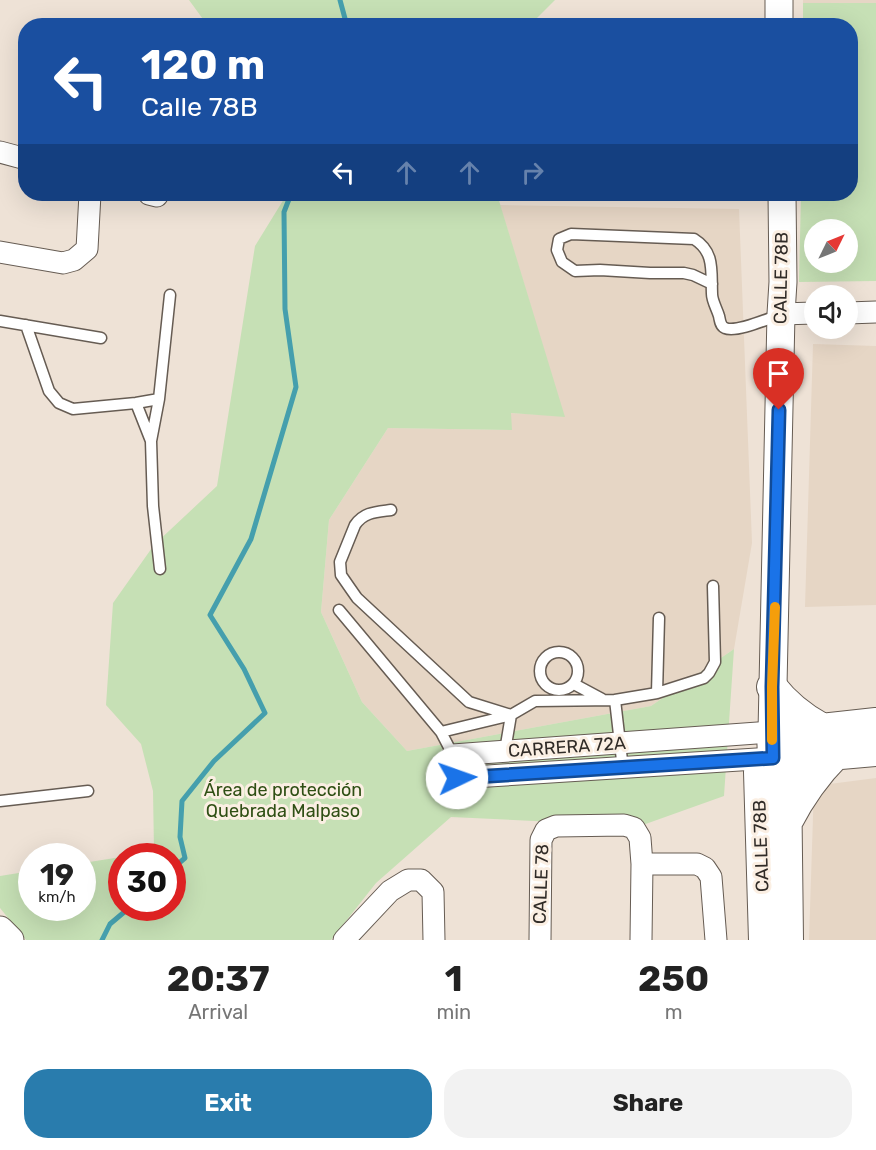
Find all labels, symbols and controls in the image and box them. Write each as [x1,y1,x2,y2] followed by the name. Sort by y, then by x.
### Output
[141,40,265,90] text: 120 m
[42,42,120,120] icon: left
[141,91,258,123] text: Calle 78B
[327,156,360,189] icon: left
[390,156,423,189] icon: ahead
[453,156,486,189] icon: ahead
[516,156,549,189] icon: right
[804,219,858,273] north arrow
[804,219,858,339] map controls
[769,232,793,324] street label: CALLE 78B
[804,285,858,339] button: sound
[753,348,804,410] pin
[762,357,795,390] icon: arrive
[507,732,627,762] street label: CARRERA 72A
[425,746,489,810] position arrow
[204,779,362,822] park label: Área de protección Quebrada Malpaso
[748,800,774,892] street label: CALLE 78B
[108,843,186,921] speed limit sign: 30
[529,844,553,924] street label: CALLE 78
[40,857,74,893] text: 19
[38,888,76,906] text: km/h
[167,957,270,1000] text: 20:37
[445,957,463,1000] text: 1
[638,957,709,1000] text: 250
[188,1000,248,1024] text: Arrival
[436,1000,471,1024] text: min
[665,1000,682,1024] text: m
[24,1069,432,1138] button: Exit
[444,1069,852,1138] button: Share

